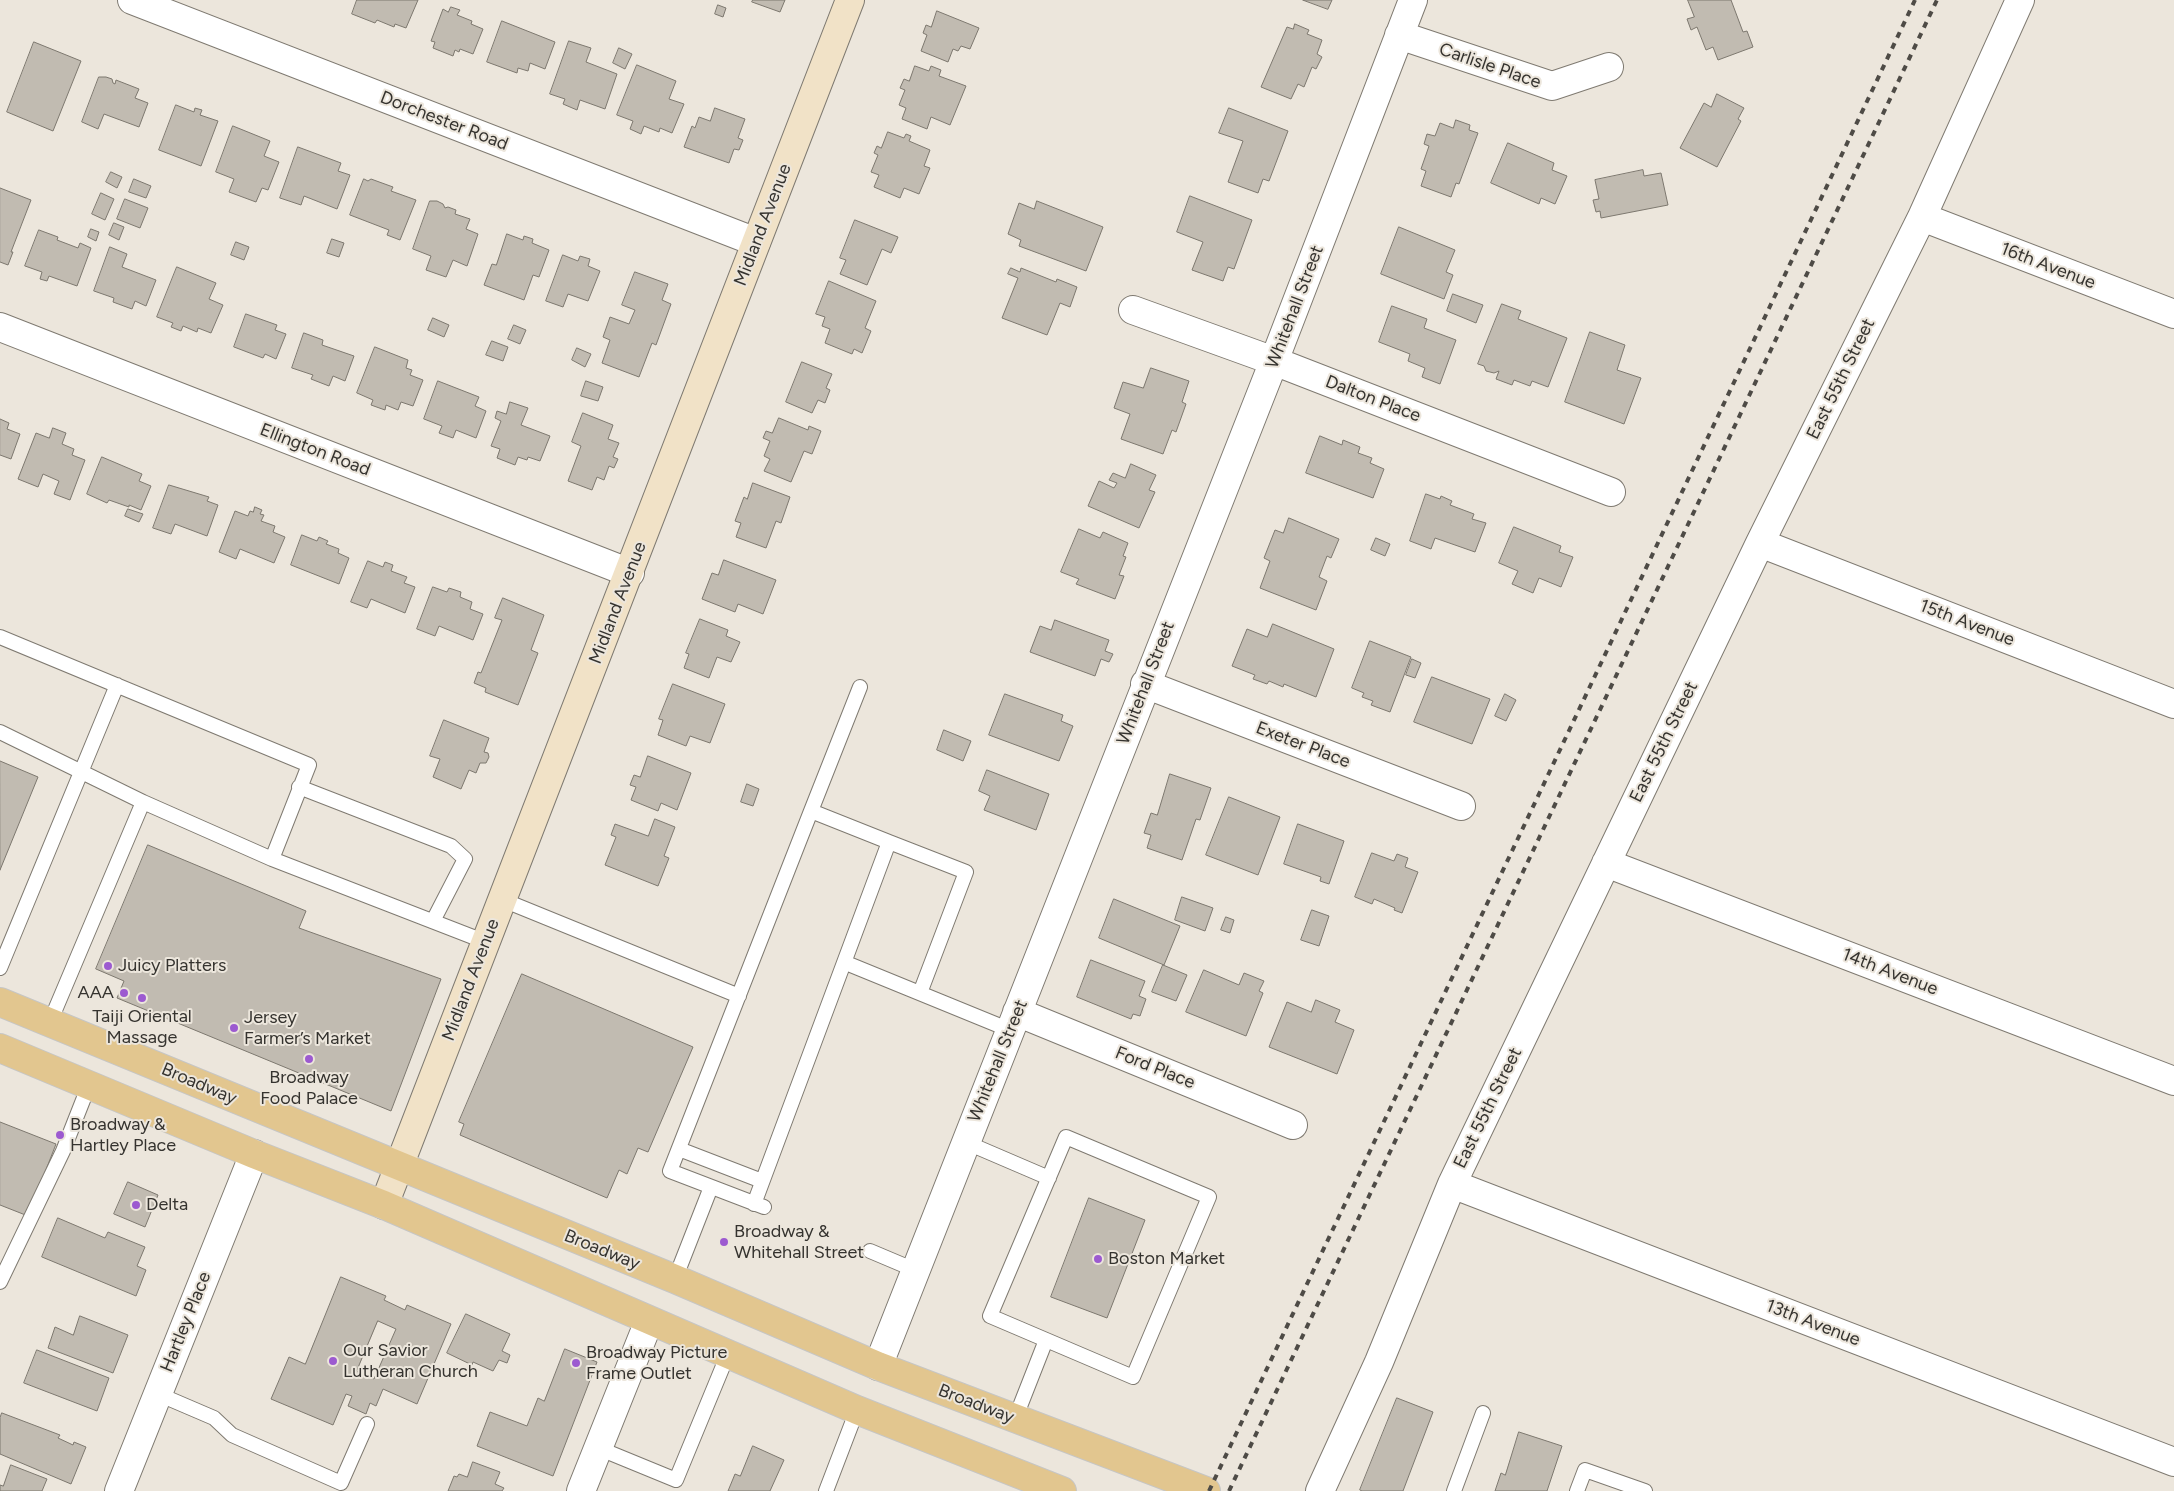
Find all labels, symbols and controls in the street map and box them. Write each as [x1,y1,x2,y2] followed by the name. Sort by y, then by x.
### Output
[1436,39,1544,93] street label: Carlisle Place
[377,87,511,155] street label: Dorchester Road
[730,161,796,289] street label: Midland Avenue
[1998,238,2098,294] street label: 16th Avenue
[1262,242,1328,372] street label: Whitehall Street
[1802,315,1880,443] street label: East 55th Street
[1322,371,1424,427] street label: Dalton Place
[257,419,373,481] street label: Ellington Road
[585,539,651,667] street label: Midland Avenue
[1916,595,2018,651] street label: 15th Avenue
[1113,618,1179,748] street label: Whitehall Street
[1625,678,1703,806] street label: East 55th Street
[1253,717,1353,773] street label: Exeter Place
[438,916,504,1044] street label: Midland Avenue
[1839,944,1941,1000] street label: 14th Avenue
[118,955,226,977] place label: Juicy Platters
[102,960,114,972] marker: Juicy Platters
[77,982,114,1004] place label: AAA
[118,987,130,999] marker: AAA
[136,992,148,1004] marker: Taiji Oriental Massage
[964,997,1032,1125] street label: Whitehall Street
[92,1006,192,1048] place label: Taiji Oriental Massage
[244,1007,371,1050] place label: Jersey Farmer’s Market
[228,1022,240,1034] marker: Jersey Farmer’s Market
[1112,1042,1198,1094] street label: Ford Place
[1449,1044,1527,1172] street label: East 55th Street
[303,1053,315,1065] marker: Broadway Food Palace
[158,1058,240,1110] street label: Broadway
[260,1067,358,1110] place label: Broadway Food Palace
[70,1114,176,1156] place label: Broadway & Hartley Place
[54,1129,66,1141] marker: Broadway & Hartley Place
[146,1194,188,1216] place label: Delta
[130,1199,142,1211] marker: Delta
[734,1221,864,1264] place label: Broadway & Whitehall Street
[561,1225,643,1275] street label: Broadway
[718,1236,730,1248] marker: Broadway & Whitehall Street
[1108,1248,1225,1270] place label: Boston Market
[1092,1253,1104,1265] marker: Boston Market
[156,1269,216,1375] street label: Hartley Place
[1763,1295,1863,1351] street label: 13th Avenue
[343,1340,478,1382] place label: Our Savior Lutheran Church
[586,1342,727,1385] place label: Broadway Picture Frame Outlet
[327,1355,339,1367] marker: Our Savior Lutheran Church
[570,1357,582,1369] marker: Broadway Picture Frame Outlet
[935,1380,1017,1428] street label: Broadway

